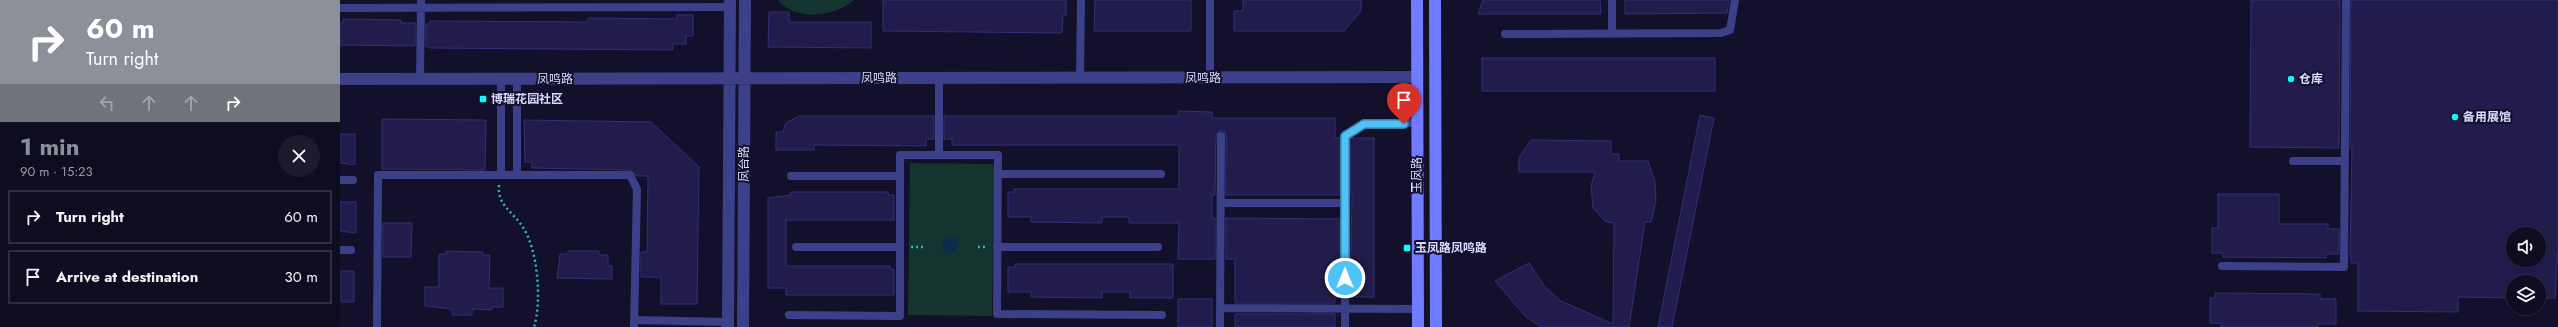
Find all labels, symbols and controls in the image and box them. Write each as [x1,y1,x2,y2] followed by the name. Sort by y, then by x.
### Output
[86,8,155,49] text: 60 m
[20,16,72,68] icon: right
[86,46,158,72] text: Turn right
[861,69,897,87] street label: 凤鸣路
[1185,69,1221,87] street label: 凤鸣路
[537,70,573,88] street label: 凤鸣路
[2299,70,2323,88] place label: 仓库
[2286,74,2296,84] marker: 仓库
[1387,83,1421,124] pin
[1393,89,1415,111] icon: arrive
[491,90,563,108] place label: 博瑞花园社区
[96,92,118,114] icon: left
[138,92,160,114] icon: ahead
[180,92,202,114] icon: ahead
[222,92,244,114] icon: right
[478,94,488,104] marker: 博瑞花园社区
[2462,108,2511,126] place label: 备用展馆
[2450,112,2460,122] marker: 备用展馆
[20,129,80,164] text: 1 min
[278,135,320,177] button: close
[735,146,753,182] street label: 凤台路
[1408,157,1426,193] street label: 玉凤路
[20,162,93,181] text: 90 m · 15:23
[22,206,44,228] icon: right
[56,206,124,228] text: Turn right
[284,206,318,228] text: 60 m
[2506,227,2546,315] map controls
[2506,227,2546,267] button: sound
[1415,239,1487,257] place label: 玉凤路凤鸣路
[1402,243,1412,253] marker: 玉凤路凤鸣路
[1324,257,1366,299] position arrow
[22,266,44,288] icon: arrive
[56,266,198,288] text: Arrive at destination
[285,266,318,288] text: 30 m
[2506,275,2546,315] button: layers

